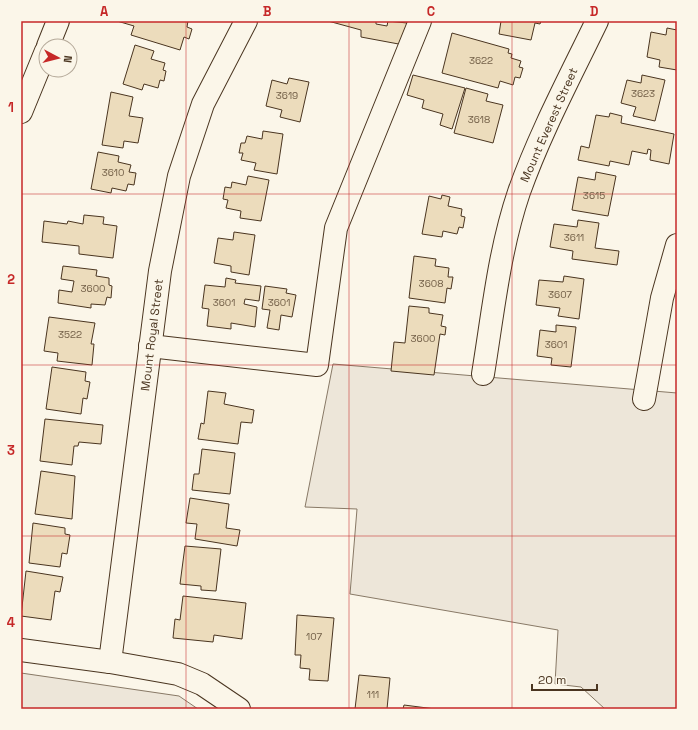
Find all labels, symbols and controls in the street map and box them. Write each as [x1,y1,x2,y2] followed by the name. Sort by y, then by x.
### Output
[100,3,109,20] text: A
[263,3,272,20] text: B
[427,3,435,20] text: C
[590,3,599,20] text: D
[38,38,78,78] north arrow
[469,54,493,67] house number: 3622
[61,55,75,64] text: N
[516,65,582,185] street label: Mount Everest Street
[631,87,655,100] house number: 3623
[276,89,298,102] house number: 3619
[8,99,14,116] text: 1
[468,113,490,126] house number: 3618
[102,166,124,179] house number: 3610
[583,189,605,202] house number: 3615
[564,231,584,244] house number: 3611
[7,271,15,288] text: 2
[419,277,443,290] house number: 3608
[137,278,167,392] street label: Mount Royal Street
[81,282,105,295] house number: 3600
[548,288,572,301] house number: 3607
[213,296,235,309] house number: 3601
[268,296,290,309] house number: 3601
[58,328,82,341] house number: 3522
[411,332,435,345] house number: 3600
[545,338,567,351] house number: 3601
[7,442,15,459] text: 3
[7,614,15,631] text: 4
[306,630,322,643] house number: 107
[532,666,597,692] scale bar
[538,672,566,688] text: 20 m
[367,688,379,701] house number: 111

